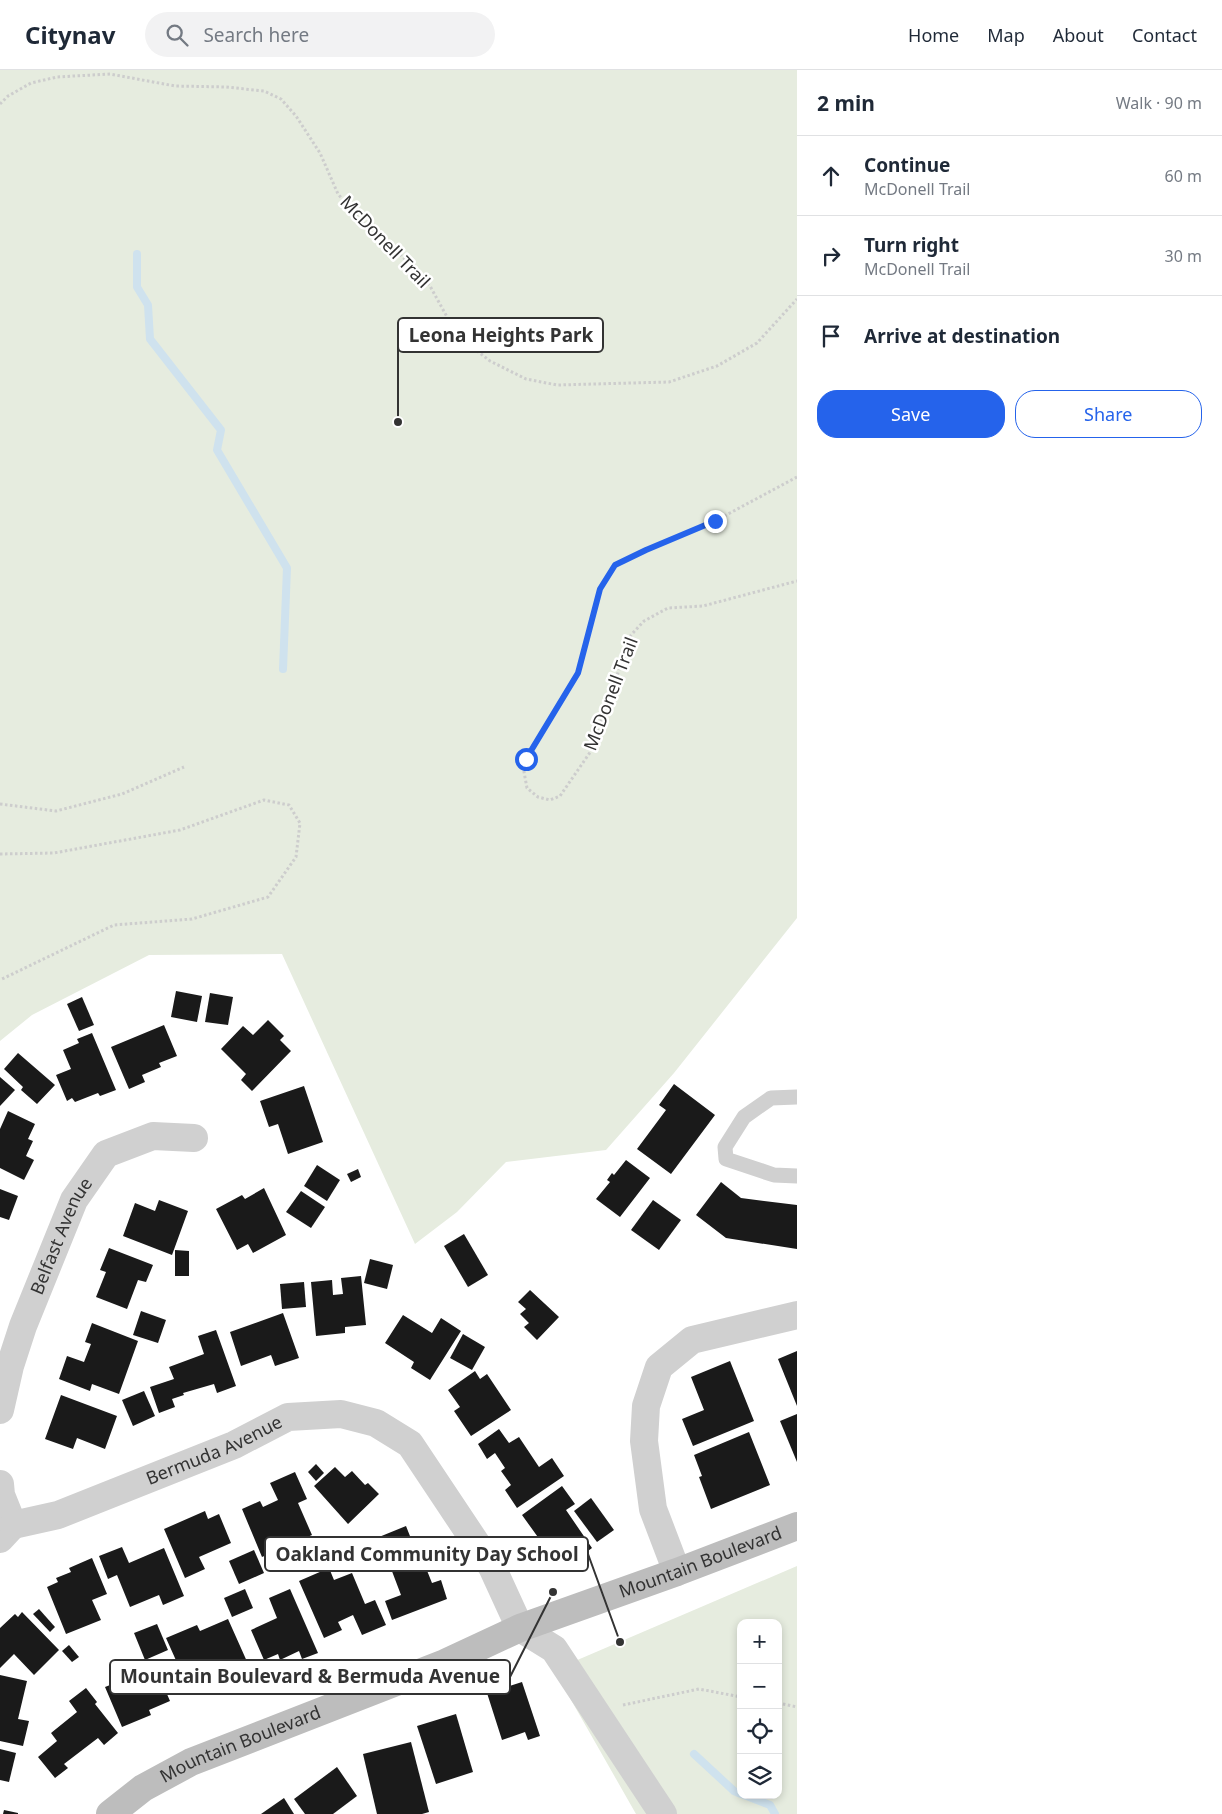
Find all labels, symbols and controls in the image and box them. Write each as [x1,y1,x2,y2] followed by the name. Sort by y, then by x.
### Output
[145,12,495,57] search box
[25,18,115,51] text: Citynav
[163,21,191,49] icon: search
[203,22,309,48] text: Search here
[908,23,959,47] text: Home
[987,23,1025,47] text: Map
[1053,23,1104,47] text: About
[1132,23,1197,47] text: Contact
[817,89,875,117] text: 2 min
[1116,92,1202,114] text: Walk · 90 m
[864,152,950,178] text: Continue
[817,162,845,190] icon: ahead
[1165,165,1202,187] text: 60 m
[864,178,971,200] text: McDonell Trail
[335,190,436,293] street label: McDonell Trail
[864,232,959,258] text: Turn right
[817,242,845,270] icon: right
[1165,245,1202,267] text: 30 m
[864,258,971,280] text: McDonell Trail
[398,318,603,352] callout: Leona Heights Park
[409,322,594,348] text: Leona Heights Park
[817,322,845,350] icon: arrive
[864,323,1060,349] text: Arrive at destination
[817,390,1005,438] button: Save
[1015,390,1202,438] button: Share
[704,510,727,533] route end
[577,633,643,754] street label: McDonell Trail
[515,748,538,771] route start
[24,1172,97,1298] street label: Belfast Avenue
[142,1409,286,1490] street label: Bermuda Avenue
[615,1520,785,1603] street label: Mountain Boulevard
[265,1537,588,1571] callout: Oakland Community Day School
[275,1541,579,1567] text: Oakland Community Day School
[737,1619,782,1799] map controls
[737,1619,782,1664] button: +
[110,1660,510,1694] callout: Mountain Boulevard & Bermuda Avenue
[120,1663,500,1689] text: Mountain Boulevard & Bermuda Avenue
[737,1664,782,1709] button: −
[155,1700,324,1788] street label: Mountain Boulevard
[737,1709,782,1754] button: locate
[737,1754,782,1799] button: layers

